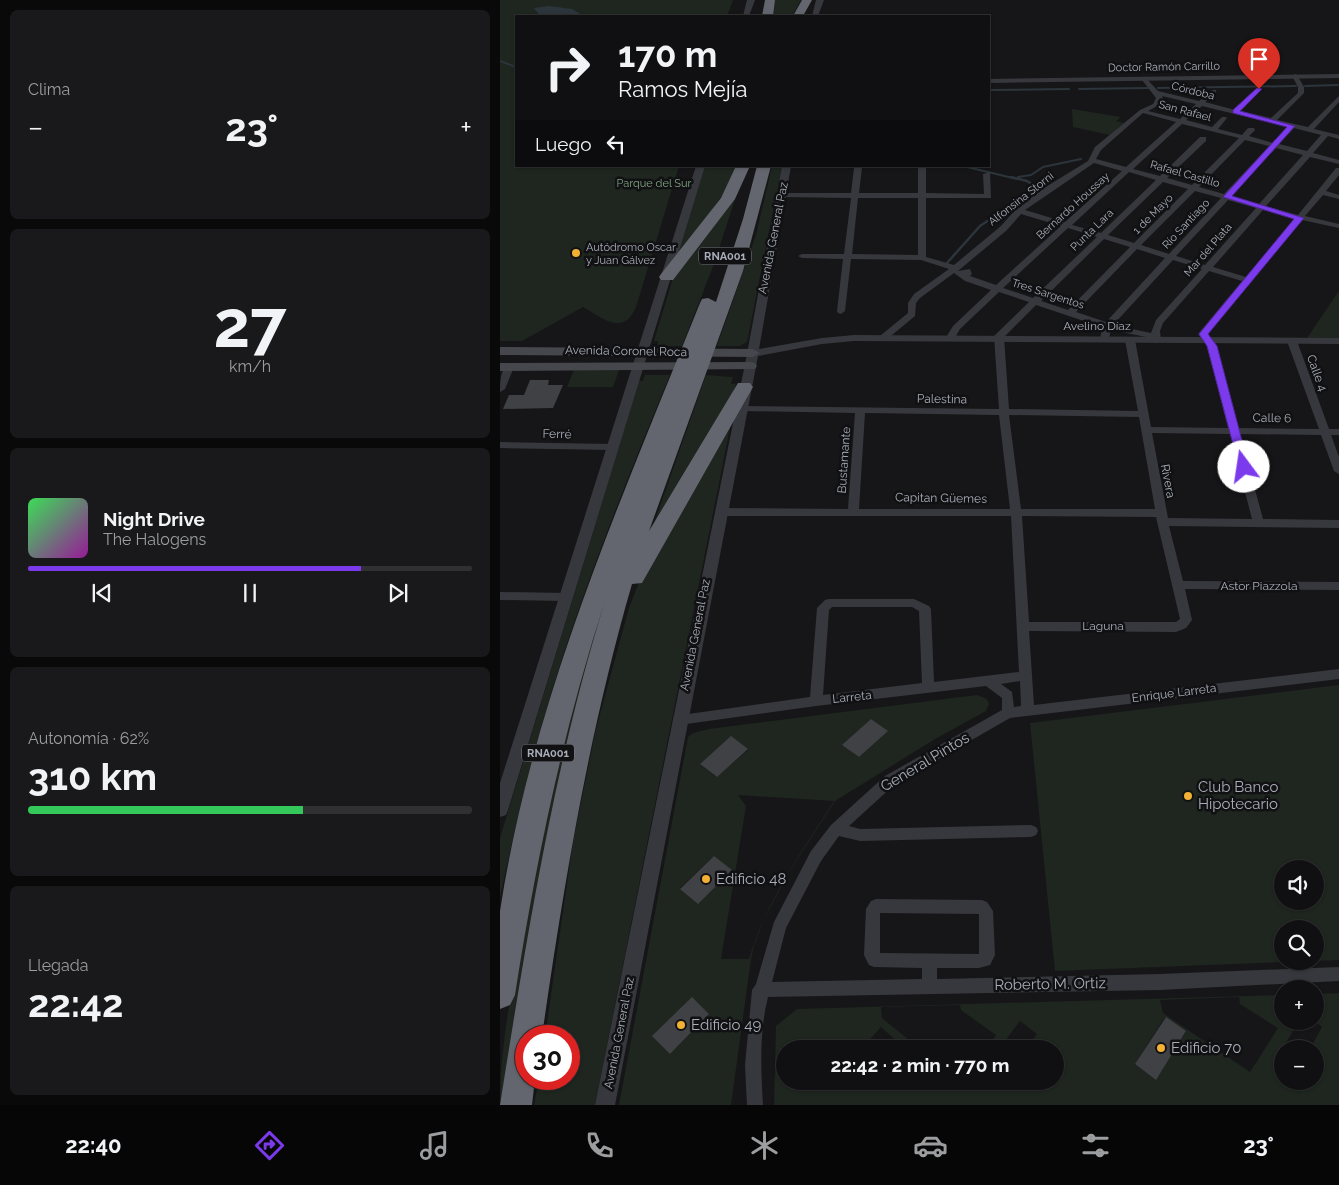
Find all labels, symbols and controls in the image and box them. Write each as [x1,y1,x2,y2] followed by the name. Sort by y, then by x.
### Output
[618,34,717,75] text: 170 m
[535,35,600,100] icon: right
[1238,38,1280,89] pin
[1245,45,1273,73] icon: arrive
[1108,60,1221,74] street label: Doctor Ramón Carrillo
[618,76,748,102] text: Ramos Mejía
[1170,79,1216,103] street label: Córdoba
[28,80,70,99] text: Clima
[1157,98,1213,124] street label: San Rafael
[225,105,278,150] text: 23°
[28,111,43,144] text: −
[460,111,472,144] text: +
[602,130,630,158] icon: left
[535,133,592,155] text: Luego
[1149,158,1222,190] street label: Rafael Castillo
[986,170,1056,228] street label: Alfonsina Storni
[1034,170,1112,242] street label: Bernardo Houssay
[617,177,692,190] park label: Parque del Sur
[755,181,791,295] street label: Avenida General Paz
[1130,191,1176,237] street label: 1 de Mayo
[1160,196,1213,252] street label: Río Santiago
[1068,206,1116,254] street label: Punta Lara
[1181,221,1235,279] street label: Mar del Plata
[586,241,676,267] place label: Autódromo Oscar y Juan Gálvez
[570,247,582,259] marker: Autódromo Oscar y Juan Gálvez
[699,248,751,264] road number: RNA001
[1010,276,1086,312] street label: Tres Sargentos
[213,286,287,362] text: 27
[1063,319,1131,333] street label: Avelino Díaz
[565,343,687,359] street label: Avenida Coronel Roca
[1304,353,1330,394] street label: Calle 4
[229,357,271,376] text: km/h
[917,392,967,406] street label: Palestina
[1253,411,1291,425] street label: Calle 6
[835,426,853,494] street label: Bustamante
[542,427,572,441] street label: Ferré
[1217,440,1269,492] position arrow
[1158,463,1178,499] street label: Rivera
[895,490,987,506] street label: Capitan Güemes
[103,508,205,530] text: Night Drive
[103,530,206,549] text: The Halogens
[677,578,713,692] street label: Avenida General Paz
[88,579,116,607] icon: previous
[236,579,264,607] icon: pause
[384,579,412,607] icon: next
[1220,579,1298,593] street label: Astor Piazzola
[1082,619,1124,633] street label: Laguna
[1131,681,1217,705] street label: Enrique Larreta
[832,688,872,706] street label: Larreta
[877,728,973,796] street label: General Pintos
[28,729,149,748] text: Autonomía · 62%
[522,744,574,761] road number: RNA001
[28,754,157,799] text: 310 km
[1198,778,1278,813] place label: Club Banco Hipotecario
[1182,790,1194,802] marker: Club Banco Hipotecario
[1274,860,1324,1090] map controls
[1274,860,1324,910] button: sound
[716,870,787,888] place label: Edificio 48
[700,873,712,885] marker: Edificio 48
[1274,920,1324,970] button: search
[28,956,88,975] text: Llegada
[994,974,1106,994] street label: Roberto M. Ortiz
[601,976,637,1090] street label: Avenida General Paz
[1274,980,1324,1030] button: +
[28,981,123,1026] text: 22:42
[691,1016,762,1034] place label: Edificio 49
[675,1019,687,1031] marker: Edificio 49
[515,1025,580,1090] speed limit sign: 30
[1171,1039,1241,1057] place label: Edificio 70
[1274,1040,1324,1090] button: −
[1155,1042,1167,1054] marker: Edificio 70
[830,1054,1010,1076] text: 22:42 · 2 min · 770 m
[252,1128,287,1163] icon: directions
[417,1128,452,1163] icon: music
[582,1128,617,1163] icon: phone
[747,1128,782,1163] icon: climate
[913,1128,948,1163] icon: car
[1078,1128,1113,1163] icon: filters
[65,1132,121,1158] text: 22:40
[1243,1132,1274,1158] text: 23°

